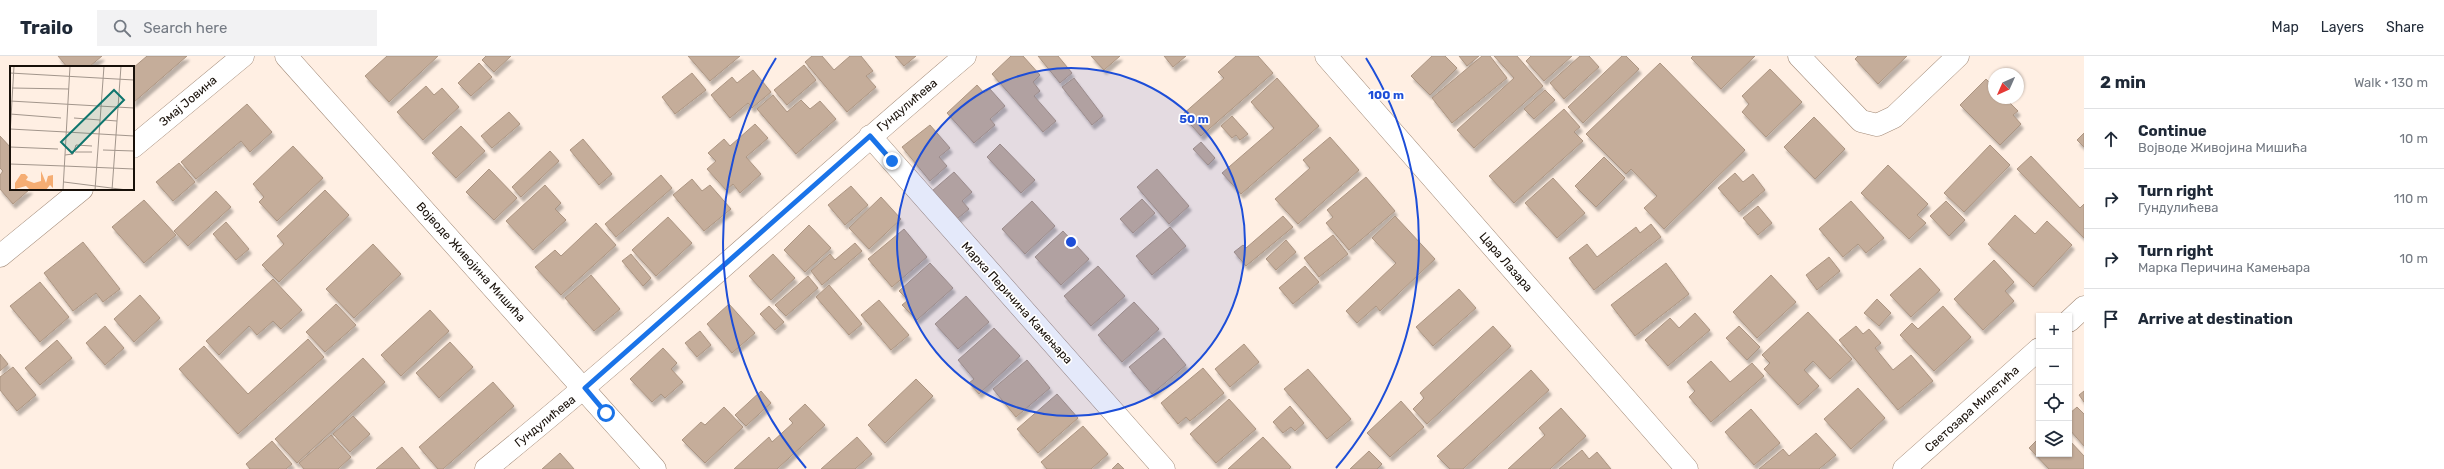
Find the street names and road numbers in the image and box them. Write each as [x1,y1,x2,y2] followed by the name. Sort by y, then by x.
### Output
[156,73,220,129] street label: Змај Јовина
[874,76,940,134] street label: Гундулићева
[414,199,528,325] street label: Војводе Живојина Мишића
[1477,230,1535,294] street label: Цара Лазара
[959,239,1075,367] street label: Марка Перичина Камењара
[1922,363,2022,455] street label: Светозара Милетића
[512,392,578,450] street label: Гундулићева

